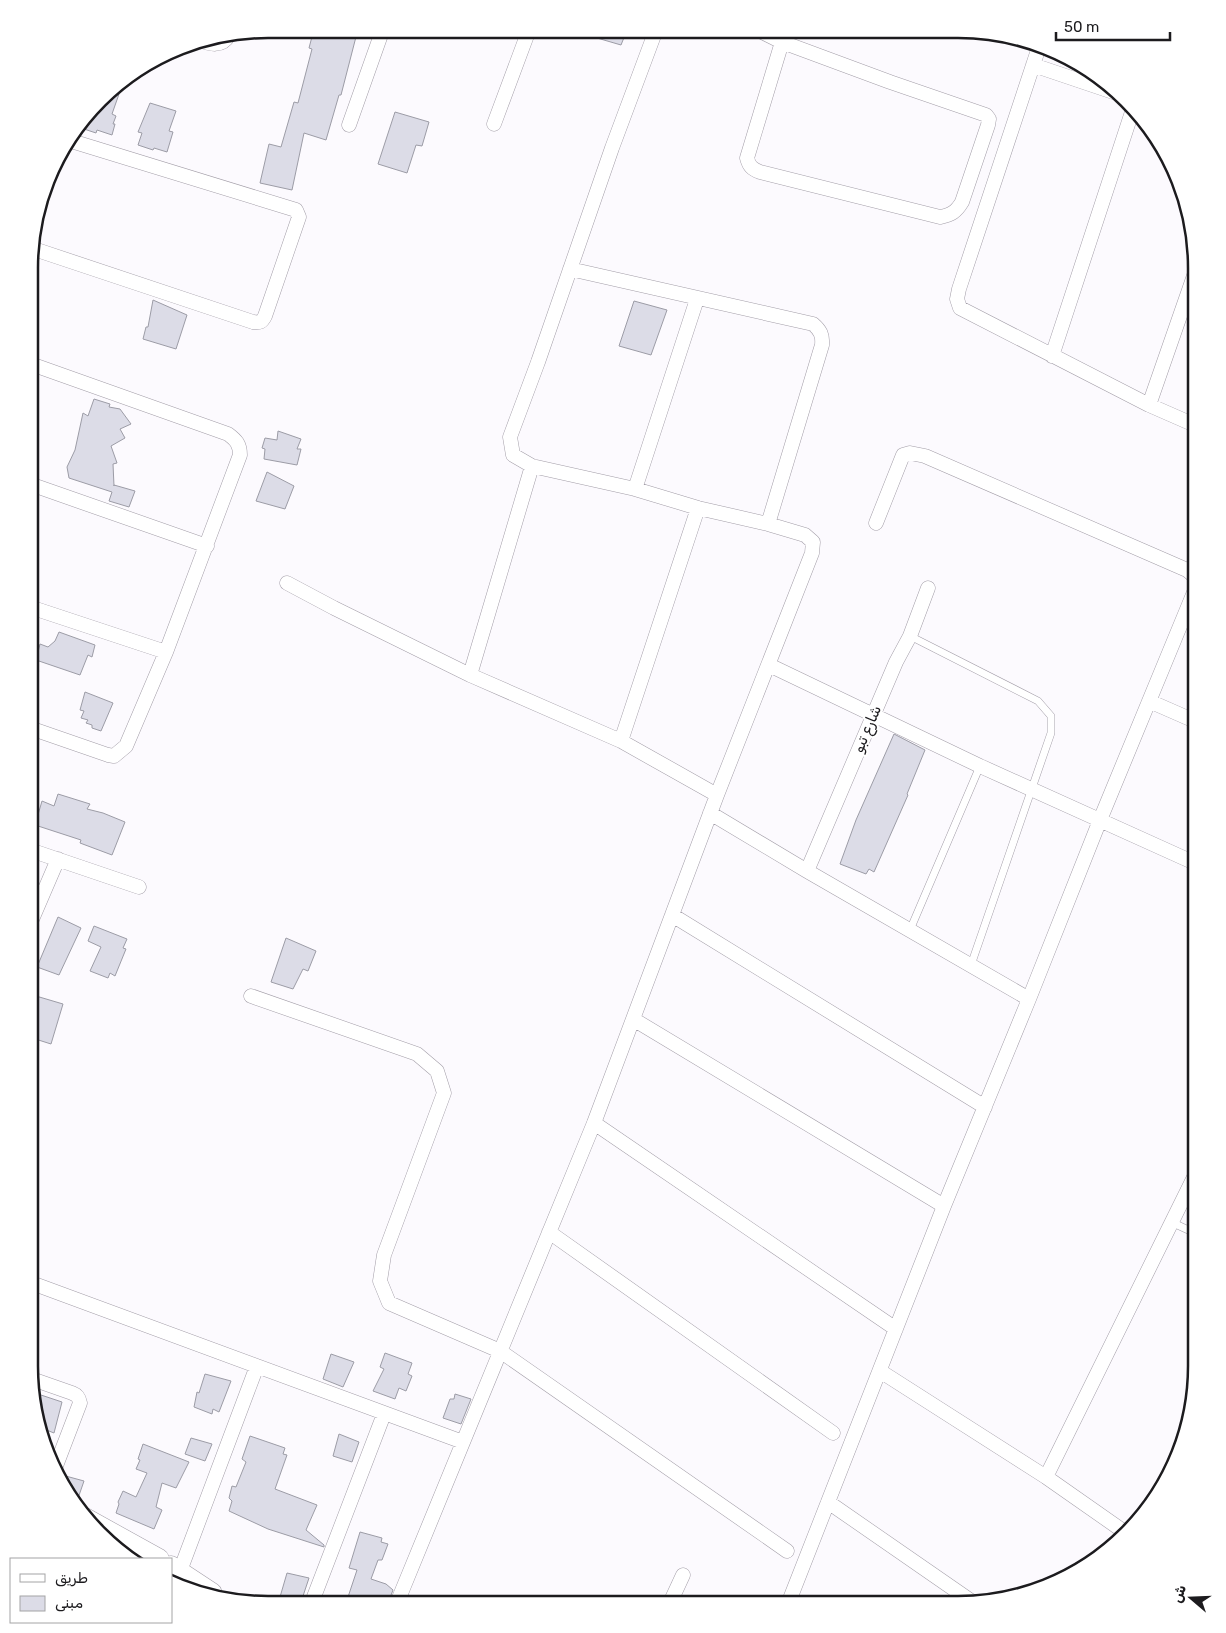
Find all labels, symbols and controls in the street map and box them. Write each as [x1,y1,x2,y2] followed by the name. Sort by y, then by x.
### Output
[1056,10,1170,42] scale bar
[1064,18,1099,36] text: 50 m
[849,702,887,756] street label: شارع تبو
[10,1558,172,1623] legend
[55,1569,88,1587] text: طريق
[1166,1573,1216,1623] north arrow
[1168,1583,1190,1605] text: ش
[55,1594,83,1612] text: مبنى

